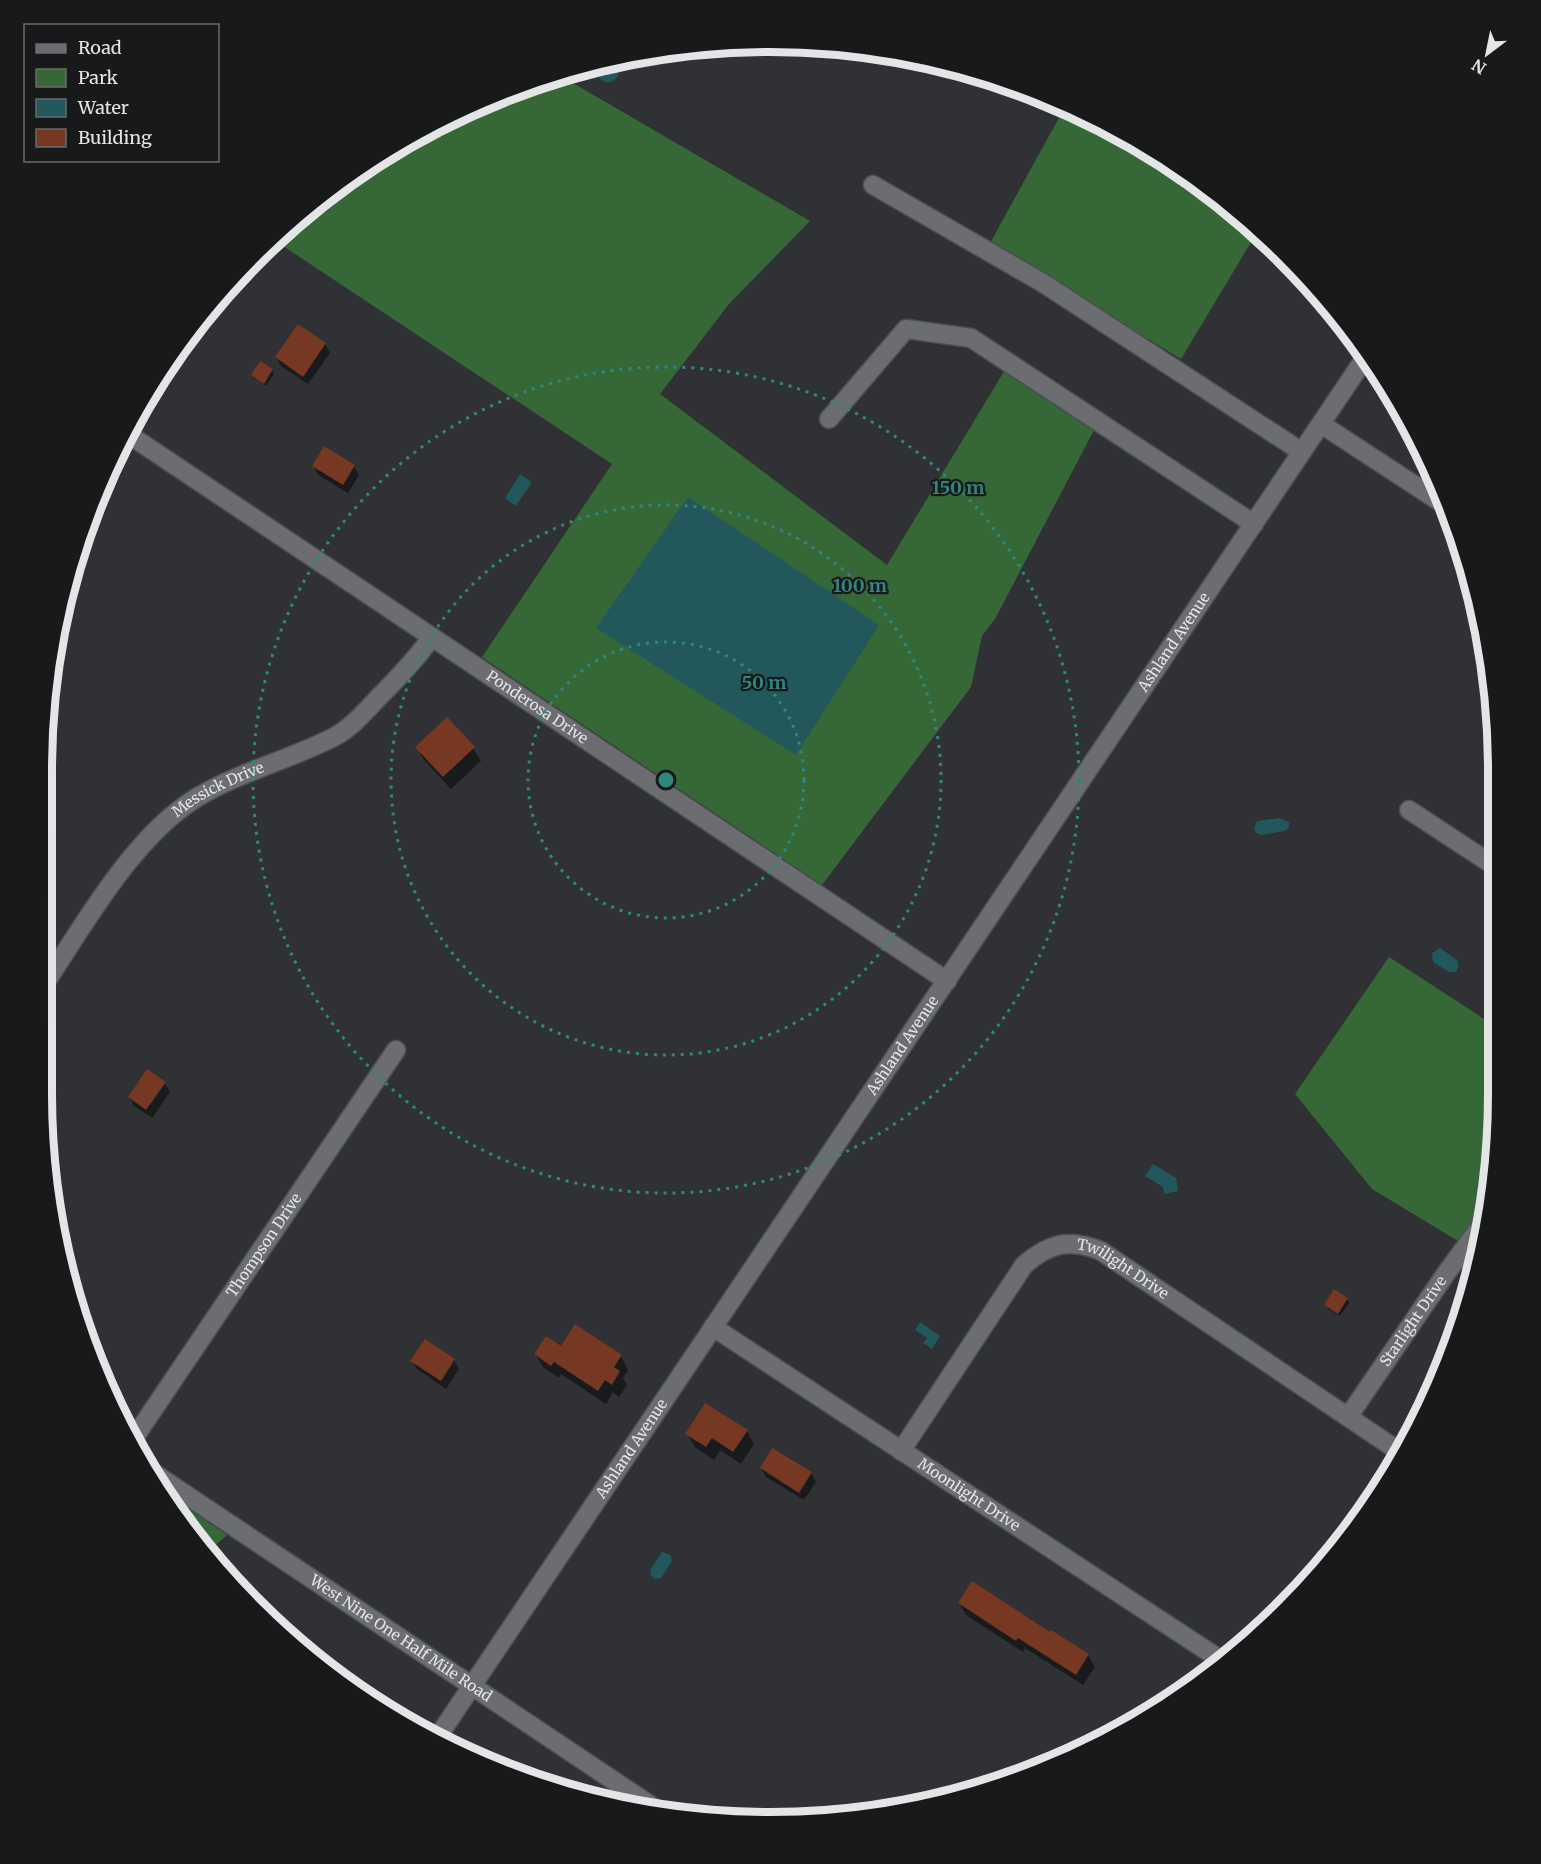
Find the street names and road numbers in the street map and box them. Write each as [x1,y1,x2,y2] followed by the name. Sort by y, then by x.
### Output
[1133,588,1214,696] street label: Ashland Avenue
[483,666,592,748] street label: Ponderosa Drive
[168,757,267,821] street label: Messick Drive
[862,992,943,1099] street label: Ashland Avenue
[222,1189,306,1301] street label: Thompson Drive
[1075,1234,1173,1303] street label: Twilight Drive
[1375,1272,1451,1370] street label: Starlight Drive
[590,1395,671,1503] street label: Ashland Avenue
[914,1454,1024,1535] street label: Moonlight Drive
[306,1570,496,1706] street label: West Nine One Half Mile Road

